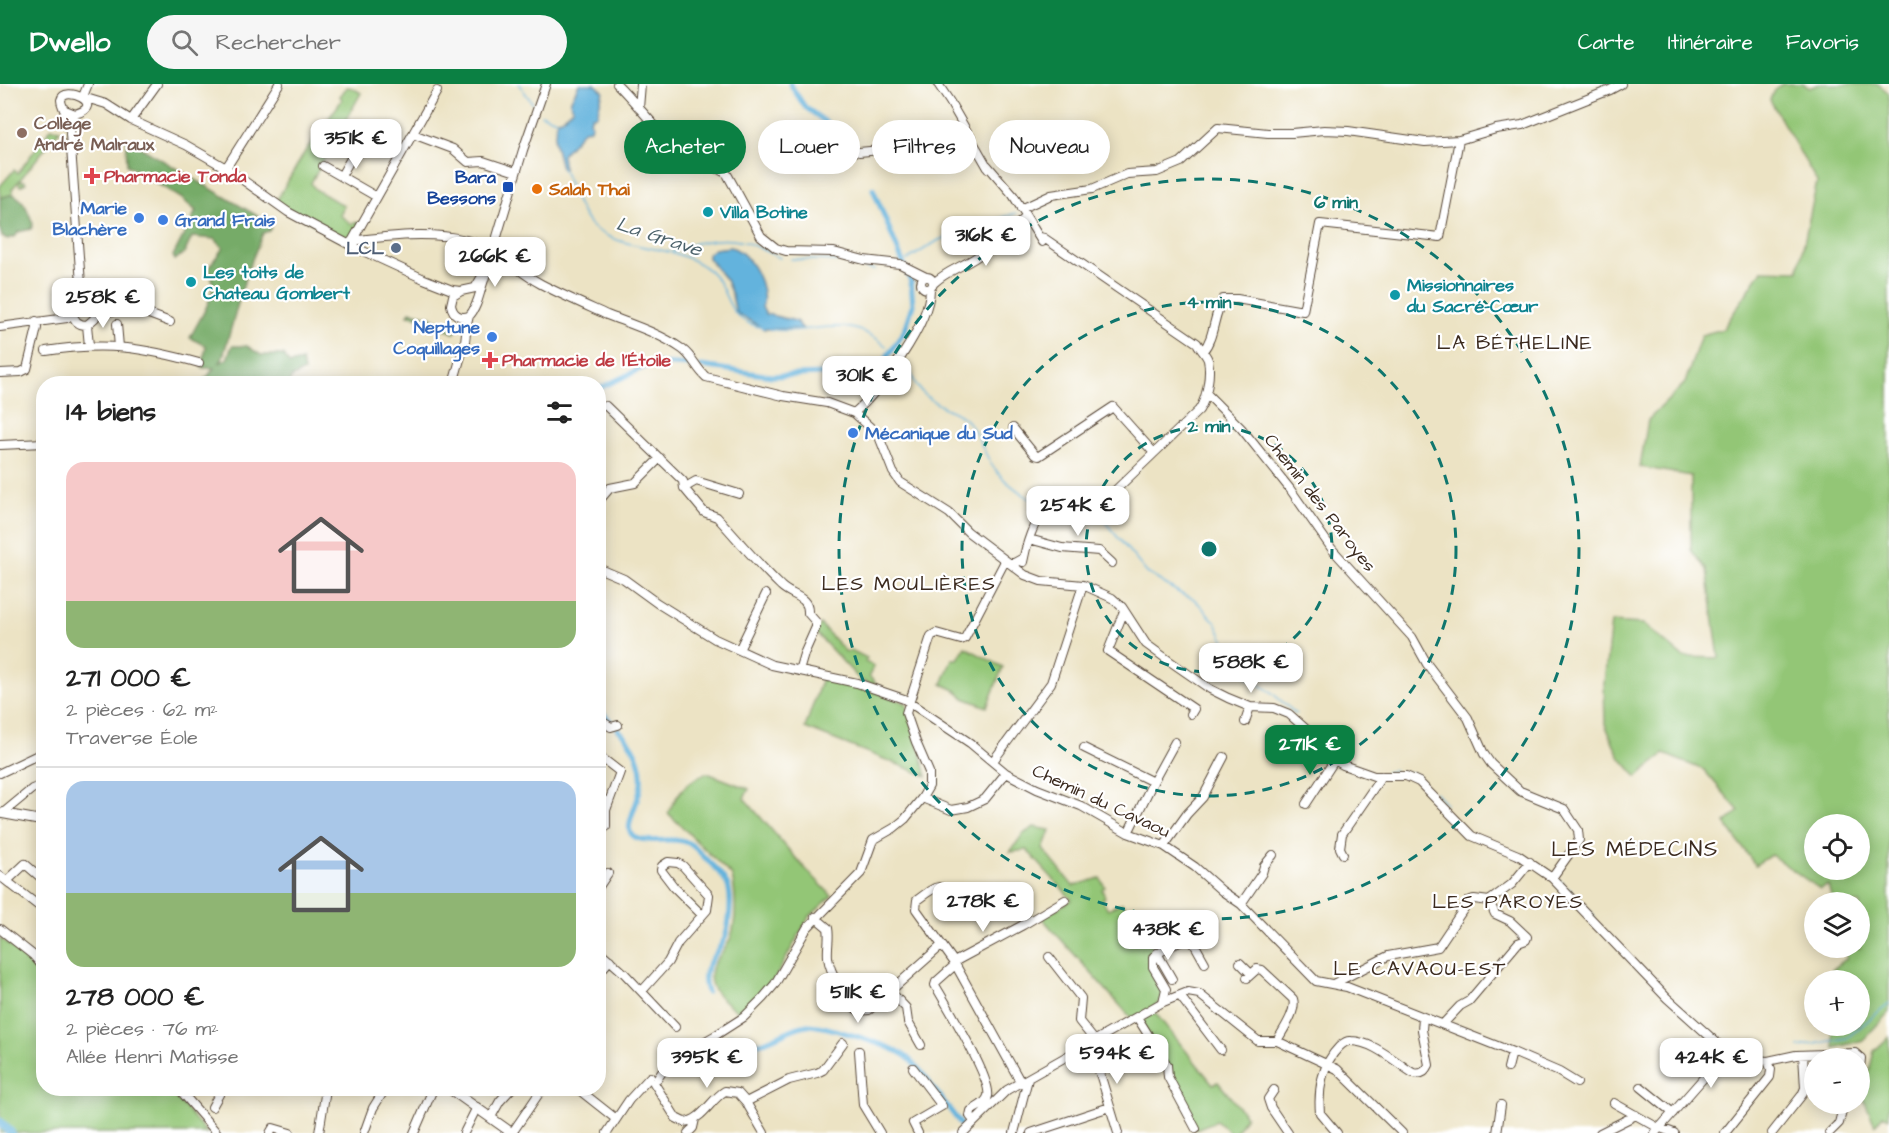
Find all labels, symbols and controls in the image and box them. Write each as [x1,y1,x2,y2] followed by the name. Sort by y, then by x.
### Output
[147,15,567,69] search box
[30,23,111,62] text: Dwello
[168,26,201,59] icon: search
[216,27,341,58] text: Rechercher
[1578,28,1635,57] text: Carte
[1668,28,1753,57] text: Itinéraire
[1786,28,1859,57] text: Favoris
[34,111,155,157] place label: Collège André Malraux
[307,119,405,170] pin: 351K €
[624,120,746,174] chip: Acheter
[758,120,860,174] chip: Louer
[872,120,977,174] chip: Filtres
[989,120,1110,174] chip: Nouveau
[325,124,387,152] text: 351K €
[15,126,29,140] marker: Collège André Malraux
[104,164,247,189] place label: Pharmacie Tonda
[427,165,497,211] place label: Bara Bessons
[85,169,99,183] marker: Pharmacie Tonda
[548,177,630,202] place label: Salah Thai
[501,180,515,194] marker: Bara Bessons
[530,182,544,196] marker: Salah Thai
[1314,190,1358,215] text: 6 min
[53,196,127,242] place label: Marie Blachère
[719,200,808,225] place label: Villa Botine
[701,205,715,219] marker: Villa Botine
[175,208,275,233] place label: Grand Frais
[613,210,706,264] water label: La Grave
[132,211,146,225] marker: Marie Blachère
[156,213,170,227] marker: Grand Frais
[937,216,1035,267] pin: 316K €
[955,221,1017,249] text: 316K €
[346,236,385,261] place label: LCL
[446,237,544,288] pin: 266K €
[389,241,403,255] marker: LCL
[459,242,531,270] text: 266K €
[203,260,351,306] place label: Les toits de Chateau Gombert
[1406,273,1538,319] place label: Missionnaires du Sacré-Cœur
[184,275,198,289] marker: Les toits de Chateau Gombert
[54,278,152,329] pin: 258K €
[66,283,140,311] text: 258K €
[1388,288,1402,302] marker: Missionnaires du Sacré-Cœur
[1186,290,1232,315] text: 4 min
[393,315,480,362] place label: Neptune Coquillages
[1437,329,1593,357] district label: LA BÉTHELINE
[485,330,499,344] marker: Neptune Coquillages
[502,348,671,373] place label: Pharmacie de l'Étoile
[483,353,497,367] marker: Pharmacie de l'Étoile
[818,356,916,407] pin: 301K €
[836,361,898,389] text: 301K €
[66,394,156,430] text: 14 biens
[543,396,576,429] icon: filters
[1186,414,1231,439] text: 2 min
[865,421,1014,446] place label: Mécanique du Sud
[846,426,860,440] marker: Mécanique du Sud
[1257,429,1382,578] street label: Chemin des Paroyes
[1029,486,1127,537] pin: 254K €
[1040,491,1116,519] text: 254K €
[267,501,375,609] icon: home
[1199,539,1219,559] centre of rings
[822,570,996,598] district label: LES MOULIÈRES
[1202,643,1300,694] pin: 588K €
[1213,648,1289,676] text: 588K €
[66,660,191,696] text: 271 000 €
[66,696,218,724] text: 2 pièces · 62 m²
[66,724,198,752] text: Traverse Éole
[1261,725,1359,776] pin: 271K €
[1279,730,1341,758] text: 271K €
[1028,758,1174,844] street label: Chemin du Cavaou
[1804,814,1870,1114] map controls
[1804,814,1870,880] button: locate
[267,820,375,928] icon: home
[1551,835,1719,864] district label: LES MÉDECINS
[934,882,1032,933] pin: 278K €
[947,887,1019,915] text: 278K €
[1432,888,1584,916] district label: LES PAROYES
[1804,892,1870,958] button: layers
[1119,910,1217,961] pin: 438K €
[1132,915,1204,943] text: 438K €
[1333,955,1507,983] district label: LE CAVAOU-EST
[1804,970,1870,1036] button: +
[809,973,907,1024] pin: 511K €
[830,978,886,1006] text: 511K €
[66,979,204,1015] text: 278 000 €
[66,1015,219,1043] text: 2 pièces · 76 m²
[1068,1034,1166,1085] pin: 594K €
[658,1038,756,1089] pin: 395K €
[1662,1038,1760,1089] pin: 424K €
[1079,1039,1155,1067] text: 594K €
[66,1043,238,1071] text: Allée Henri Matisse
[671,1043,743,1071] text: 395K €
[1674,1043,1748,1071] text: 424K €
[1804,1048,1870,1114] button: −

